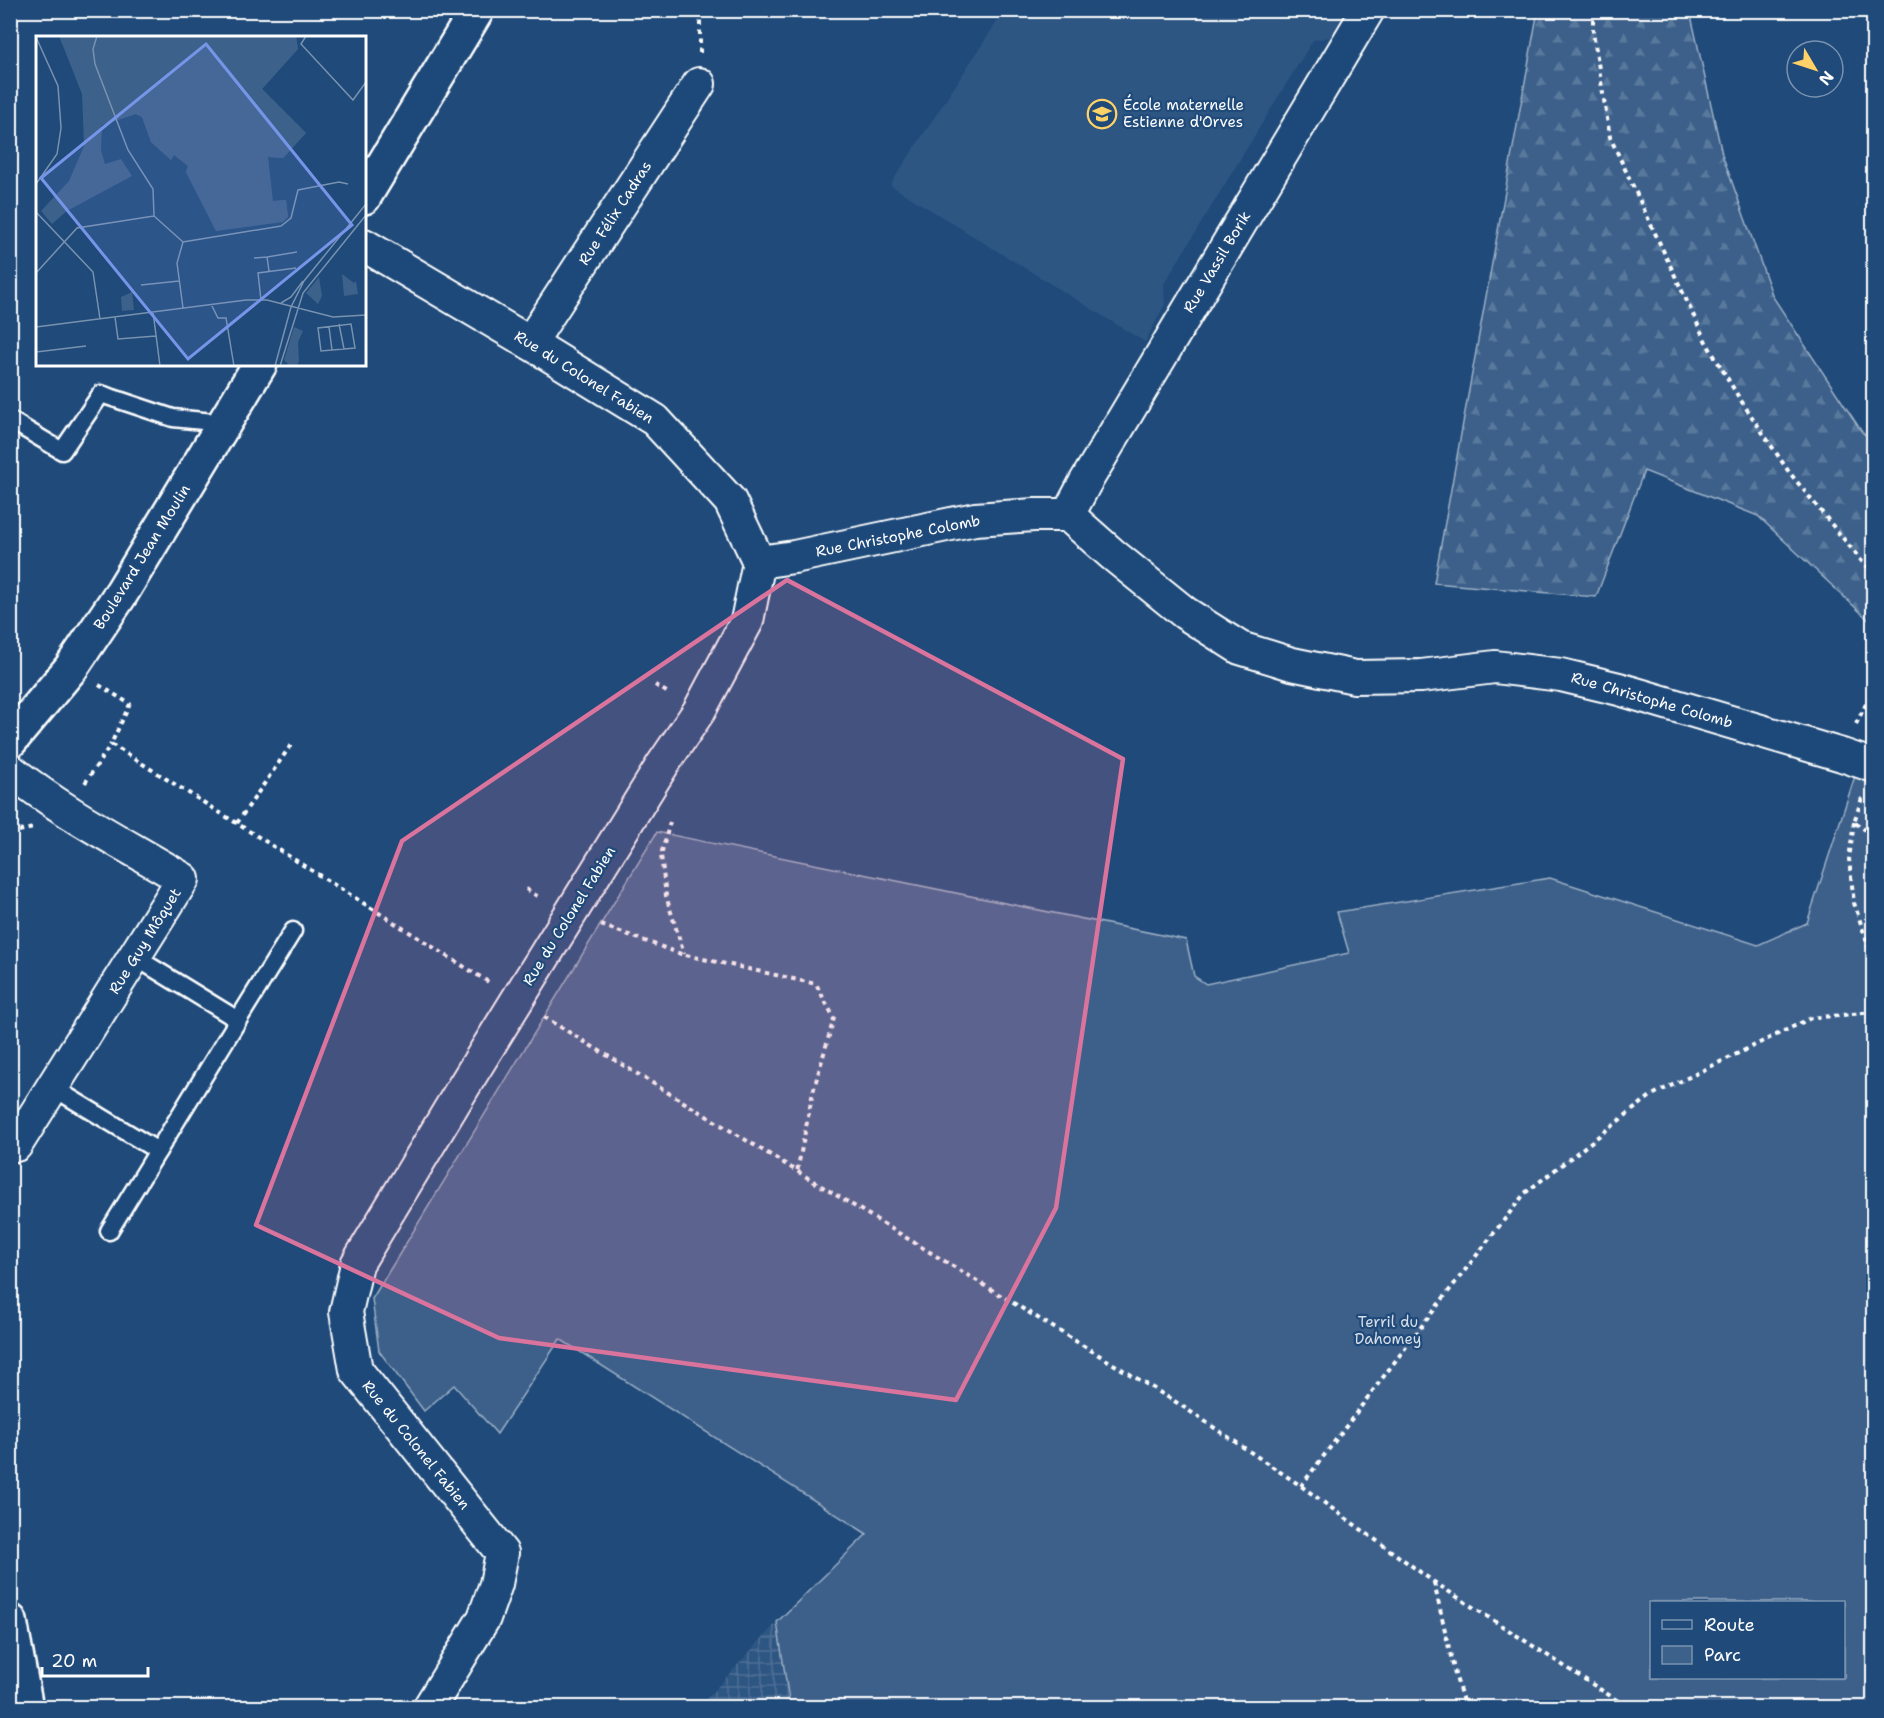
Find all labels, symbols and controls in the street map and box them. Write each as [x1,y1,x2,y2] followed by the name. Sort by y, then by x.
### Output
[36,36,366,366] inset map
[1785,39,1845,99] north arrow
[1814,67,1838,90] text: N
[1123,94,1244,132] place label: École maternelle Estienne d'Orves
[1086,98,1118,130] school or university icon: École maternelle Estienne d'Orves
[574,157,656,269] street label: Rue Félix Cadras
[1179,207,1255,317] street label: Rue Vassil Borik
[511,326,657,428] street label: Rue du Colonel Fabien
[89,481,195,633] street label: Boulevard Jean Moulin
[814,510,982,562] street label: Rue Christophe Colomb
[1569,667,1735,733] street label: Rue Christophe Colomb
[518,843,620,989] street label: Rue du Colonel Fabien
[104,884,186,998] street label: Rue Guy Môquet
[1355,1312,1421,1349] park label: Terril du Dahomey
[358,1376,474,1514] street label: Rue du Colonel Fabien
[1650,1601,1845,1679] legend
[1704,1613,1755,1637] text: Route
[42,1640,148,1678] scale bar
[1704,1643,1741,1667] text: Parc
[51,1649,97,1673] text: 20 m

